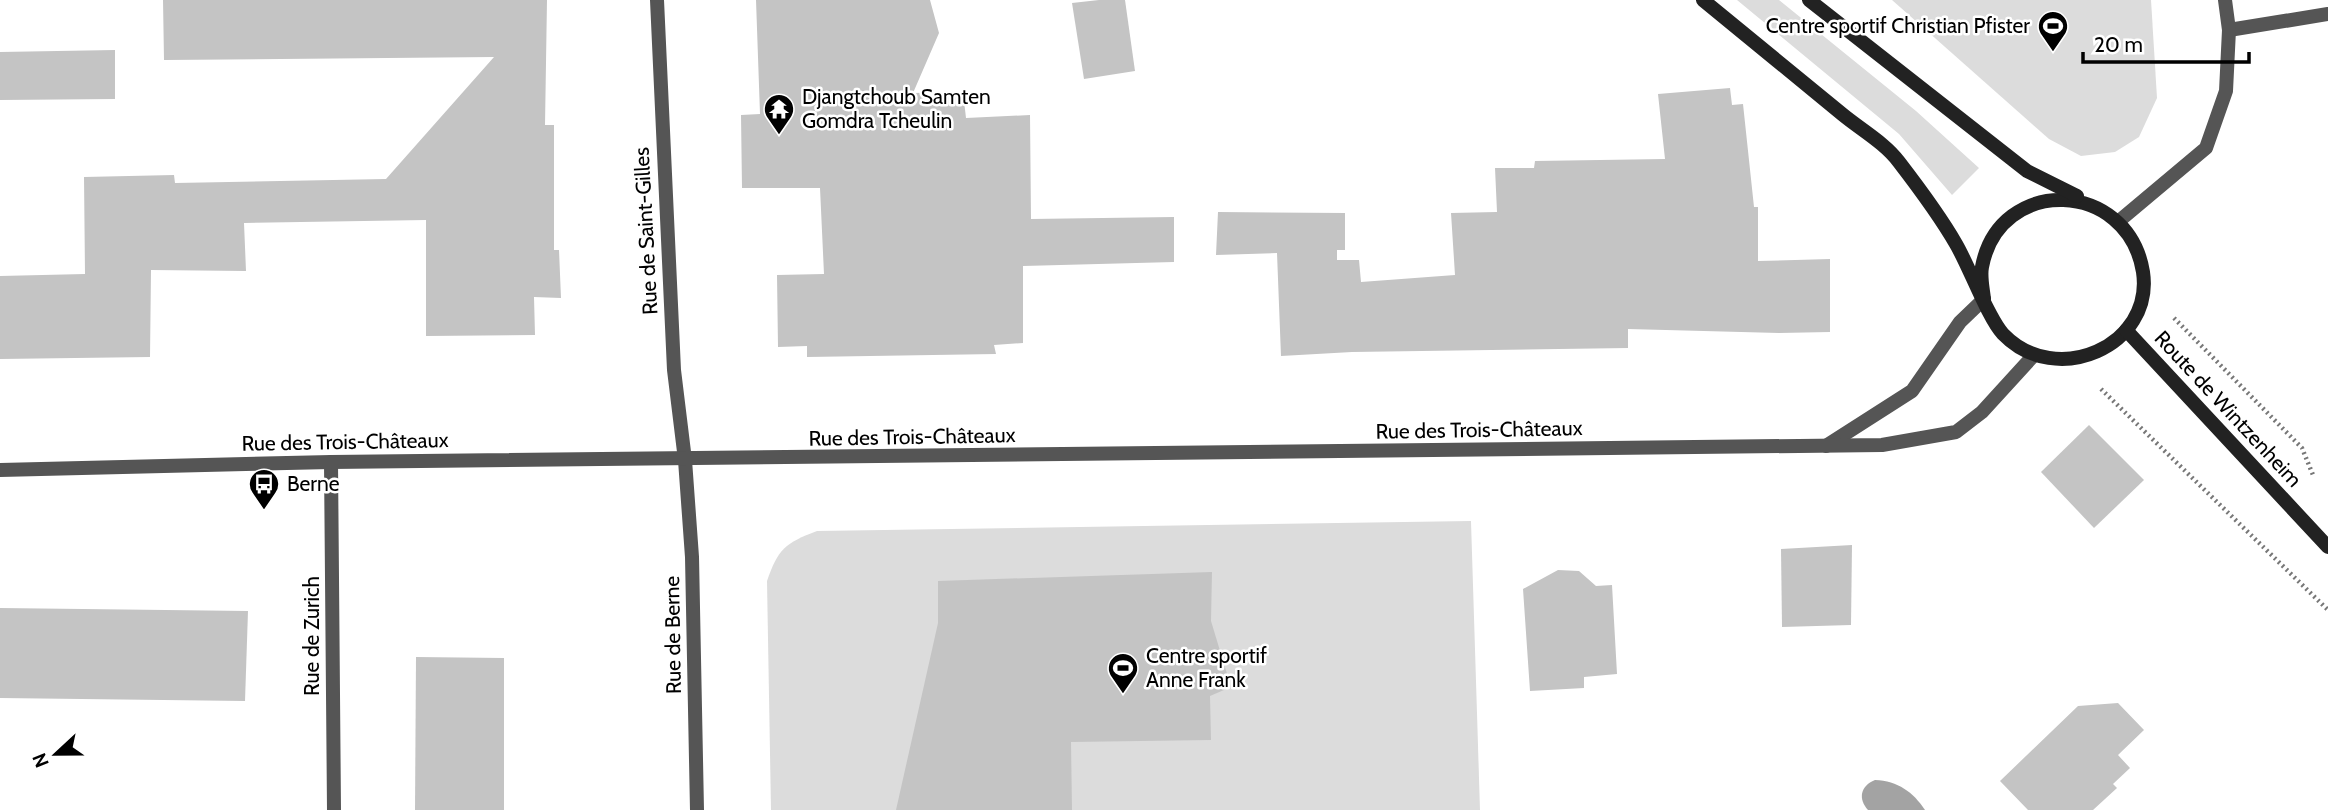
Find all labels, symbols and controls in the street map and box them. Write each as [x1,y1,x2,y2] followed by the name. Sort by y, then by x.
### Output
[2036,9,2070,53] sports icon: Centre sportif Christian Pfister
[1766,13,2030,38] place label: Centre sportif Christian Pfister
[2083,21,2249,65] scale bar
[2094,32,2143,57] text: 20 m
[802,84,991,133] place label: Djangtchoub Samten Gomdra Tcheulin
[762,92,796,136] temple icon: Djangtchoub Samten Gomdra Tcheulin
[629,146,662,316] street label: Rue de Saint-Gilles
[2150,325,2307,492] street label: Route de Wintzenheim
[1375,415,1583,444] street label: Rue des Trois-Châteaux
[808,422,1016,451] street label: Rue des Trois-Châteaux
[241,427,449,456] street label: Rue des Trois-Châteaux
[247,467,281,511] bus stop icon: Berne
[287,471,340,496] place label: Berne
[659,575,686,694] street label: Rue de Berne
[299,576,324,696] street label: Rue de Zurich
[1146,643,1267,692] place label: Centre sportif Anne Frank
[1106,651,1140,695] sports icon: Centre sportif Anne Frank
[21,719,91,789] north arrow
[28,750,54,771] text: N

